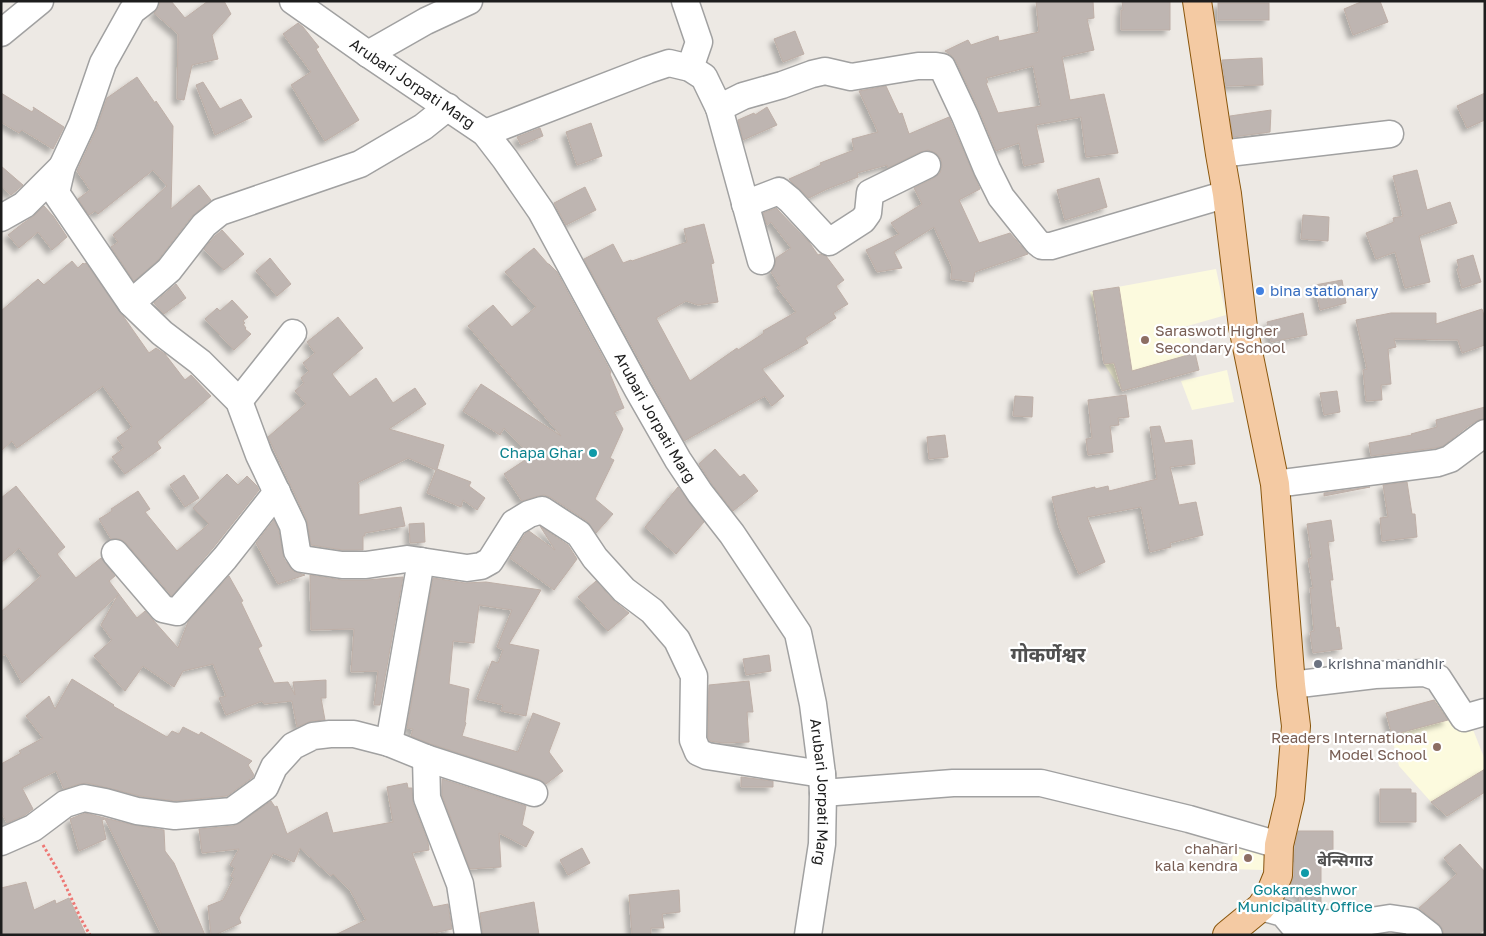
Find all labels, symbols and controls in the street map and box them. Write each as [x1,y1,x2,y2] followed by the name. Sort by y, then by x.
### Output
[347,34,479,132] street label: Arubari Jorpati Marg
[1270,281,1379,299] place label: bina stationary
[1254,285,1266,297] marker: bina stationary
[1155,321,1286,356] place label: Saraswoti Higher Secondary School
[1139,334,1151,346] marker: Saraswoti Higher Secondary School
[611,349,700,486] street label: Arubari Jorpati Marg
[500,443,583,461] place label: Chapa Ghar
[587,447,599,459] marker: Chapa Ghar
[1010,642,1087,666] district label: गोकर्णेश्वर
[1328,654,1444,672] place label: krishna mandhir
[1312,658,1324,670] marker: krishna mandhir
[807,717,833,867] street label: Arubari Jorpati Marg
[1271,728,1427,763] place label: Readers International Model School
[1431,741,1443,753] marker: Readers International Model School
[1155,839,1238,874] place label: chahari kala kendra
[1317,850,1373,870] district label: बेन्सिगाउ
[1242,852,1254,864] marker: chahari kala kendra
[1299,867,1311,879] marker: Gokarneshwor Municipality Office
[1237,880,1373,915] place label: Gokarneshwor Municipality Office

